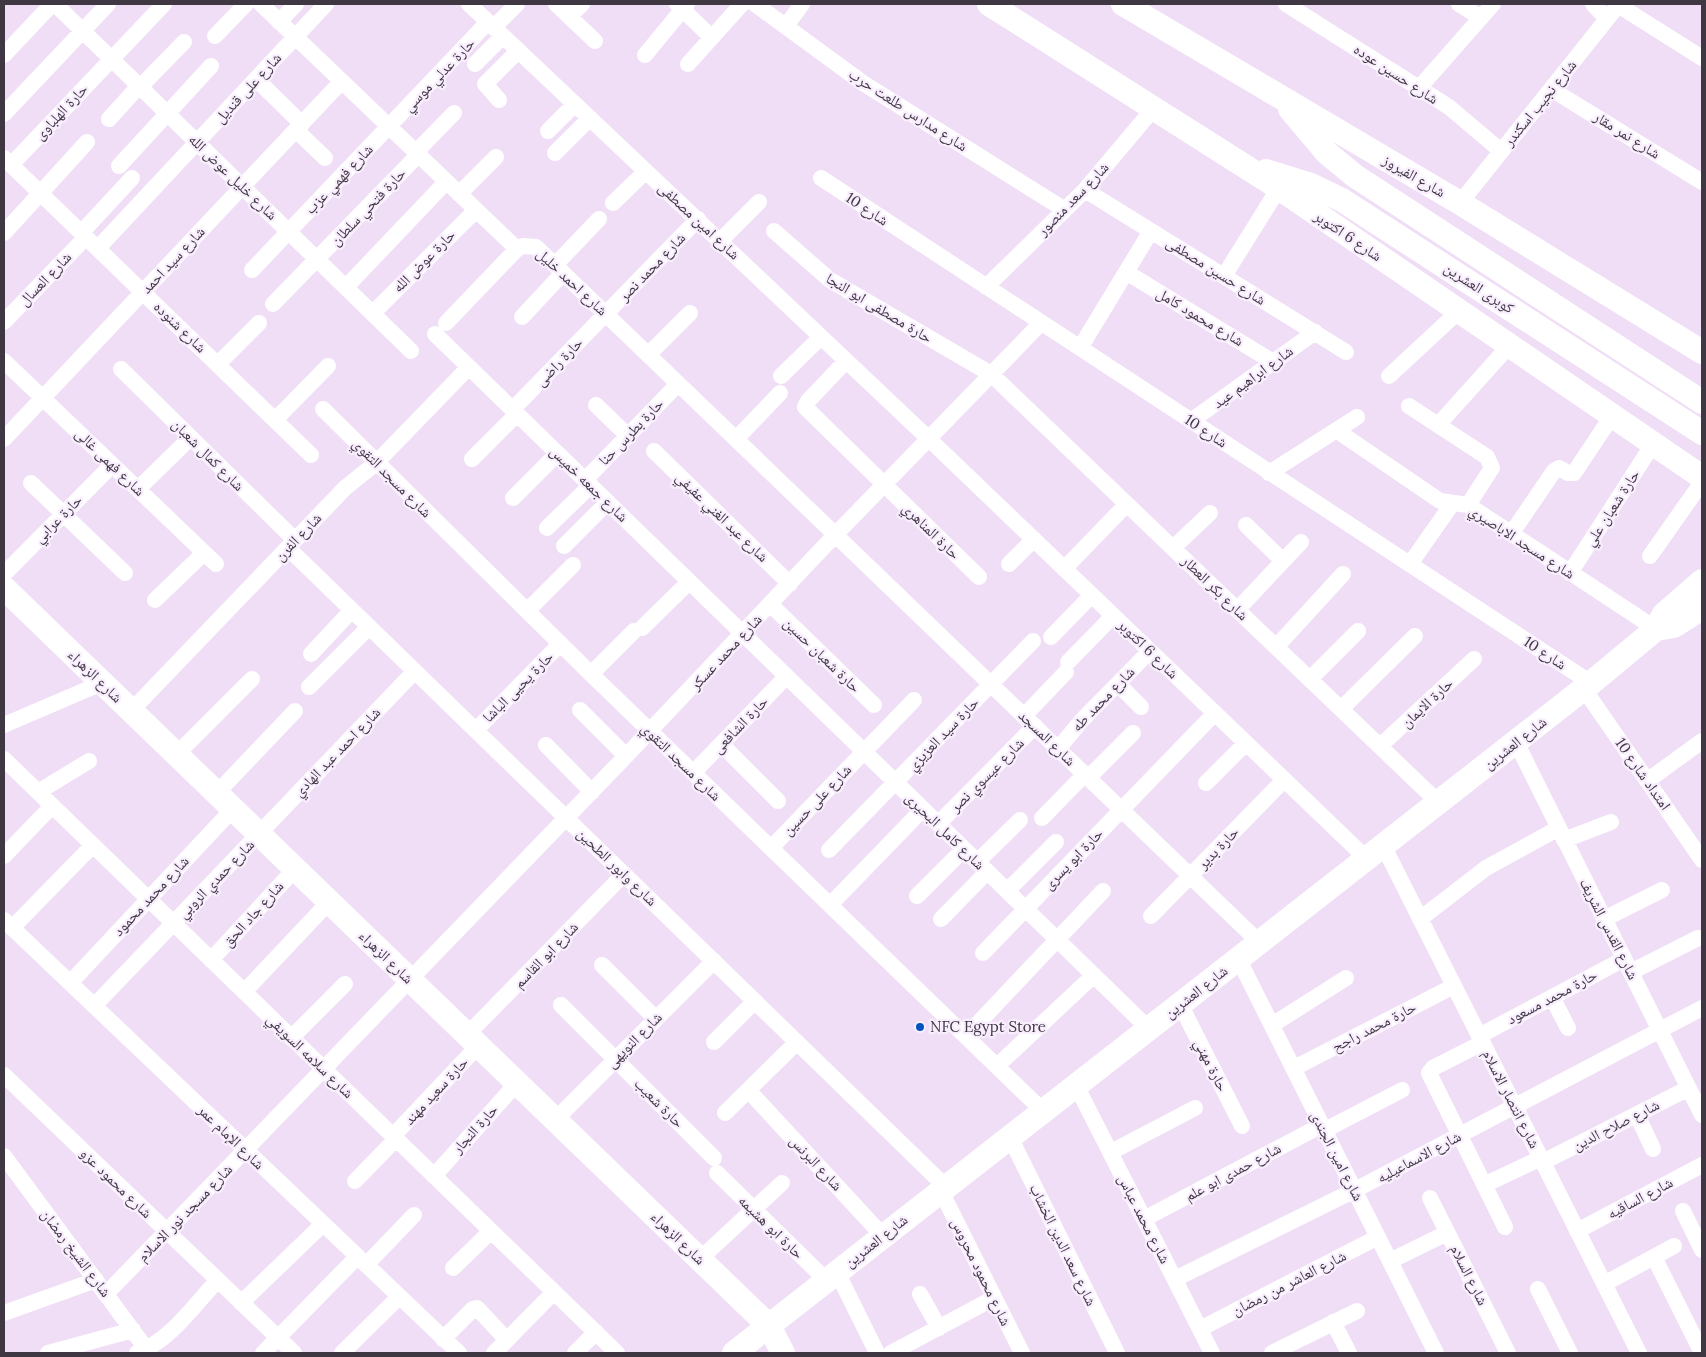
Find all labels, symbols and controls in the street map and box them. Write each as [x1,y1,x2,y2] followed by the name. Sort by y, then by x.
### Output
[399,33,481,117] street label: حارة عدلي موسي
[1350,39,1442,109] street label: شارع حسين عوده
[210,48,286,128] street label: شارع على قنديل
[1498,56,1581,151] street label: شارع نجيب اسكندر
[845,64,971,156] street label: شارع مدارس طلعت حرب
[30,79,92,144] street label: حارة الهلباوى
[1589,106,1664,163] street label: شارع نمر مقار
[184,129,282,225] street label: شارع خليل عوض الله
[300,140,379,220] street label: شارع فهمي عزب
[1378,150,1449,202] street label: شارع الفيروز
[1032,158,1113,241] street label: شارع سعد منصور
[326,164,412,251] street label: حارة فتحي سلطان
[654,178,744,264] street label: شارع امين مصطفى
[842,188,892,230] street label: شارع 10
[1309,205,1386,266] street label: شارع 6 اكتوبر
[137,222,209,298] street label: شارع سيد احمد
[388,225,460,297] street label: حارة عوض الله
[613,228,690,306] street label: شارع محمد نصر
[1162,232,1270,310] street label: شارع حسين مصطفى
[532,244,612,320] street label: شارع احمد خليل
[14,247,76,310] street label: شارع العسال
[1440,258,1518,318] street label: كوبرى العشرين
[822,268,936,348] street label: حارة مصطفى ابو النجا
[1153,283,1247,351] street label: شارع محمود كامل
[149,297,211,357] street label: شارع شنوده
[531,333,588,391] street label: حارة راضى
[1209,341,1297,413] street label: شارع ابراهيم عيد
[594,394,668,470] street label: حارة بطرس حنا
[1181,410,1231,452] street label: شارع 10
[167,414,249,496] street label: شارع كمال شعبان
[71,424,149,500] street label: شارع فهمى غالى
[347,434,436,523] street label: شارع مسجد التقوي
[546,442,633,527] street label: شارع جمعه خميس
[1580,465,1646,551] street label: حارة شعبان علي
[670,467,773,568] street label: شارع عبد الغني عفيفي
[29,490,88,549] street label: حارة عرابي
[896,498,965,565] street label: حارة المناهري
[1464,500,1579,585] street label: شارع مسجد الاباصيري
[270,508,326,565] street label: شارع الفرن
[1177,550,1253,625] street label: شارع بكر العطار
[685,610,766,695] street label: شارع محمد عسكر
[779,613,865,697] street label: حارة شعبان حسين
[1112,614,1183,683] street label: شارع 6 اكتوبر
[1520,632,1570,674] street label: شارع 10
[63,645,127,707] street label: شارع الزهراء
[478,647,558,727] street label: حارة يحيى الباشا
[1067,662,1139,736] street label: شارع محمد طه
[1397,673,1458,732] street label: حارة الايمان
[708,692,773,758] street label: حارة الشافعى
[903,693,985,776] street label: حارة سيد العزيزي
[289,703,386,802] street label: شارع احمد عبد الهادي
[1014,706,1080,770] street label: شارع المسجد
[1479,712,1551,774] street label: شارع العشرين
[635,718,726,807] street label: شارع مسجد التقوي
[945,733,1030,819] street label: شارع عيسوي نصر
[1611,734,1675,814] street label: امتداد شارع 10
[778,760,856,840] street label: شارع على حسين
[901,788,989,874] street label: شارع كامل البحيرى
[1192,822,1243,874] street label: حارة بدير
[573,824,662,911] street label: شارع وابور الطحين
[1039,824,1108,894] street label: حارة ابو يسرى
[173,835,260,924] street label: شارع حمدي الروبي
[109,851,193,940] street label: شارع محمد محمود
[1575,875,1643,983] street label: شارع القدس الشريف
[218,877,288,951] street label: شارع جاد الحق
[509,917,583,993] street label: شارع ابو القاسم
[354,926,418,988] street label: شارع الزهراء
[1160,961,1232,1023] street label: شارع العشرين
[1503,965,1601,1028] street label: حارة محمد مسعود
[1328,997,1420,1057] street label: حارة محمد راجح
[602,1007,667,1072] street label: شارع النويهى
[261,1009,358,1104] street label: شارع سلامه السويفي
[930,1017,1046,1036] place label: NFC Egypt Store
[914,1021,926,1033] marker: NFC Egypt Store
[1188,1035,1233,1096] street label: حارة مهني
[1477,1046,1545,1152] street label: شارع انتصار الاسلام
[399,1052,472,1129] street label: حارة سعيد مهند
[630,1074,689,1132] street label: حارة شعيب
[1569,1095,1663,1155] street label: شارع صلاح الدين
[193,1099,269,1174] street label: شارع الإمام عمر
[447,1100,502,1158] street label: حارة النجار
[1306,1108,1368,1205] street label: شارع امين الجندى
[1373,1126,1465,1188] street label: شارع الاسماعيليه
[785,1131,847,1195] street label: شارع البرنس
[1181,1138,1285,1206] street label: شارع حمدى ابو علم
[75,1143,157,1223] street label: شارع محمود عزو
[133,1160,237,1266] street label: شارع مسجد نور الاسلام
[1113,1171,1175,1267] street label: شارع محمد عباس
[1604,1172,1676,1224] street label: شارع الساقيه
[1025,1181,1101,1309] street label: شارع سعد الدين الخشاب
[735,1191,808,1263] street label: حارة ابو هشيمه
[36,1205,116,1301] street label: شارع الشيخ رمضان
[646,1207,710,1269] street label: شارع الزهراء
[840,1210,912,1272] street label: شارع العشرين
[946,1215,1016,1329] street label: شارع محمود محروس
[1445,1241,1493,1309] street label: شارع السلام
[1229,1246,1350,1320] street label: شارع العاشر من رمضان

